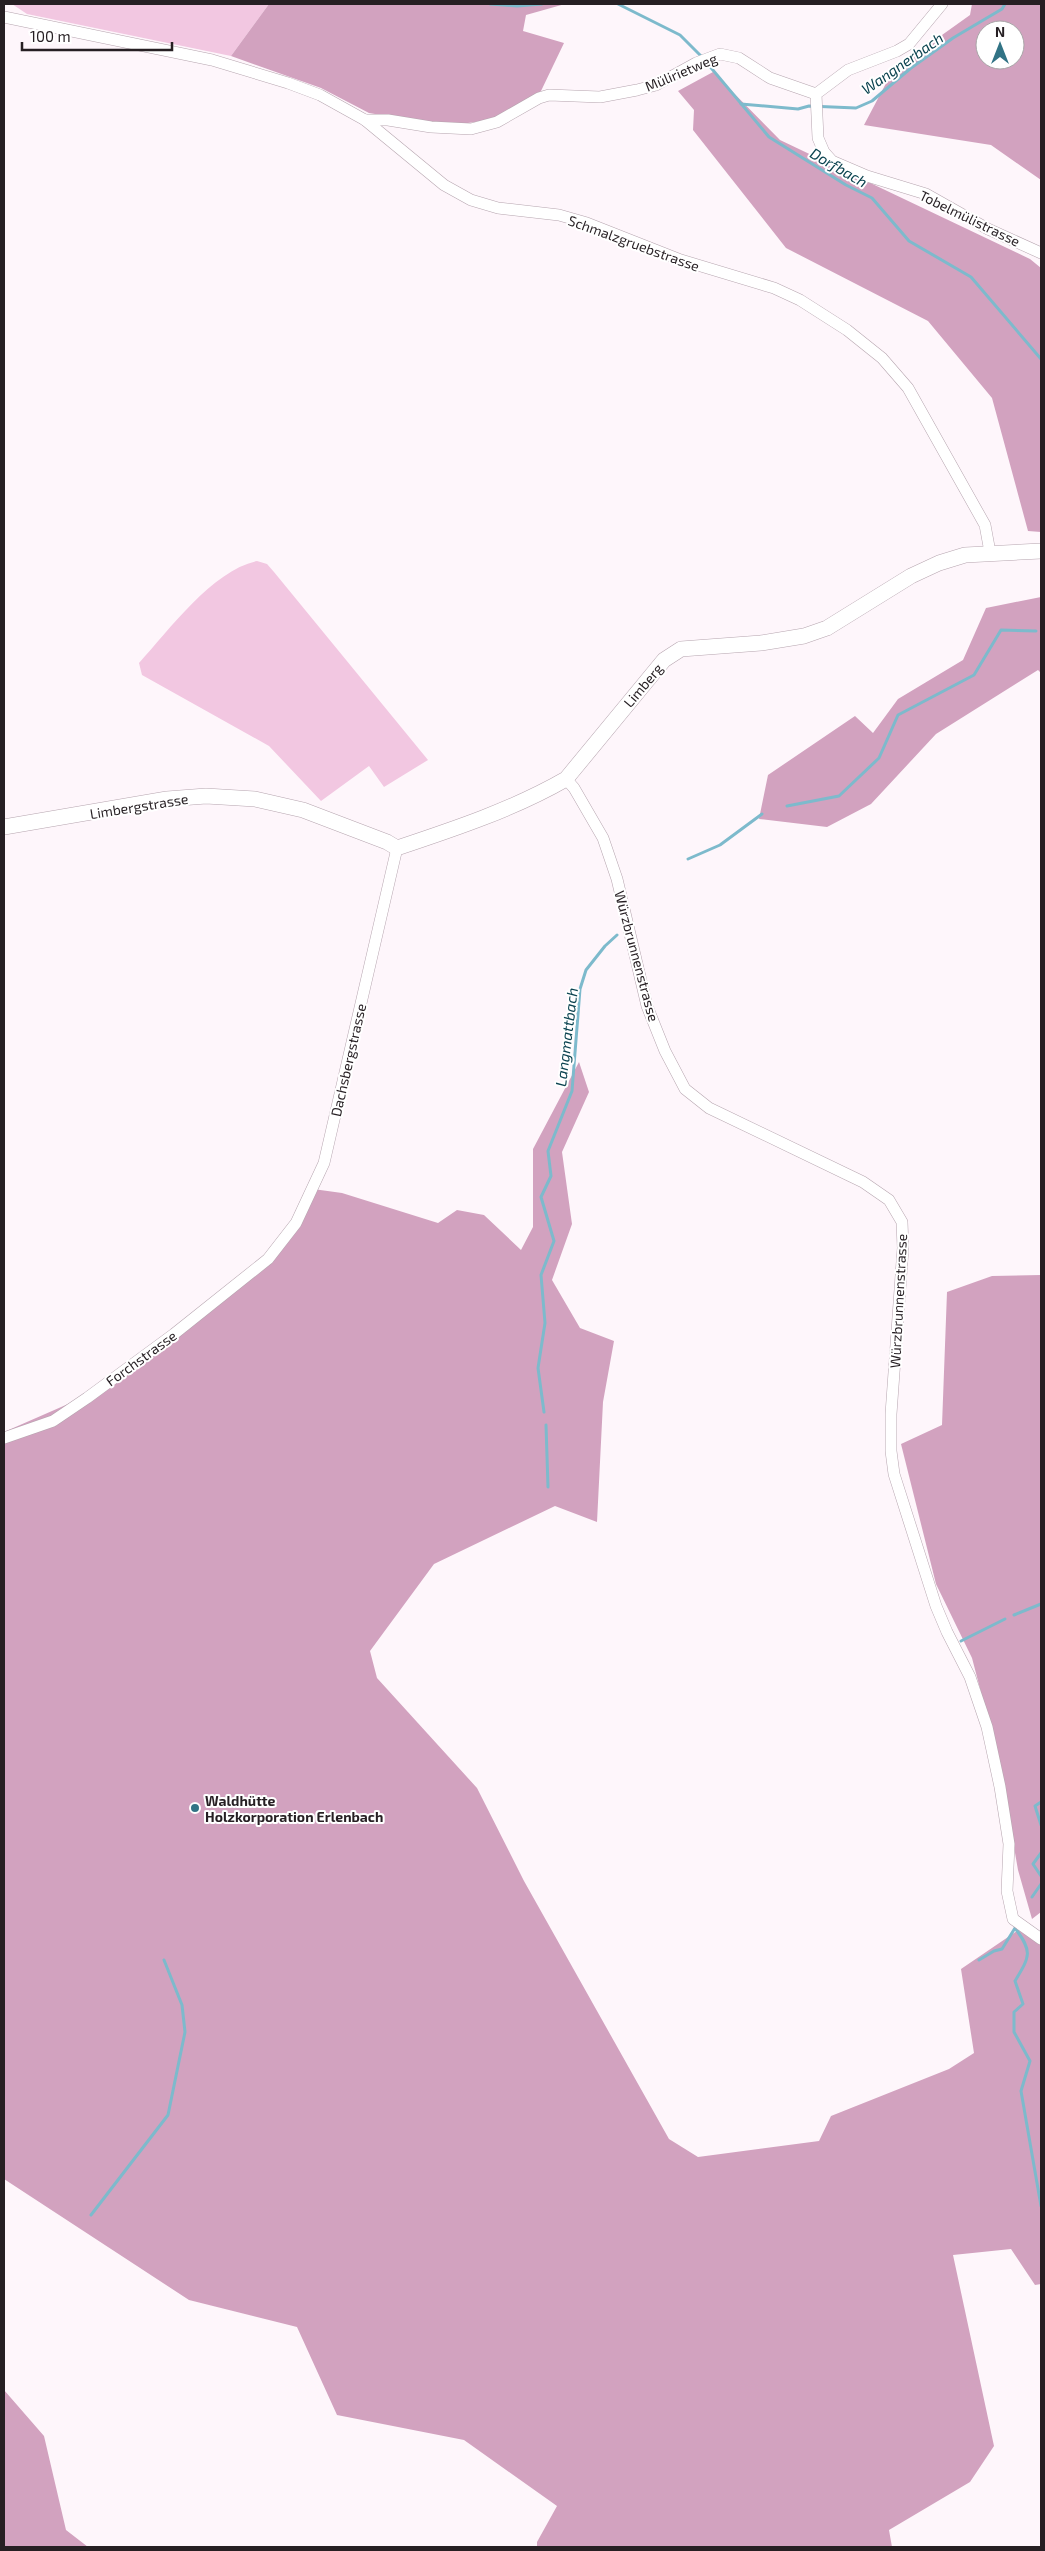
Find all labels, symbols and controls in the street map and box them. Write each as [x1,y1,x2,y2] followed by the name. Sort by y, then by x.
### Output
[22,20,172,52] scale bar
[975,20,1025,70] north arrow
[995,23,1005,40] text: N
[30,27,71,45] text: 100 m
[858,28,946,98] water label: Wangnerbach
[642,49,720,95] street label: Mülirietweg
[807,143,871,191] water label: Dorfbach
[917,186,1023,250] street label: Tobelmülistrasse
[566,211,702,275] street label: Schmalzgruebstrasse
[620,660,666,710] street label: Limberg
[89,790,189,822] street label: Limbergstrasse
[611,889,663,1023] street label: Würzbrunnenstrasse
[551,986,581,1088] water label: Langmattbach
[327,1002,369,1118] street label: Dachsbergstrasse
[886,1233,910,1369] street label: Würzbrunnenstrasse
[102,1327,180,1389] street label: Forchstrasse
[205,1792,383,1825] place label: Waldhütte Holzkorporation Erlenbach
[189,1802,201,1814] marker: Waldhütte Holzkorporation Erlenbach

